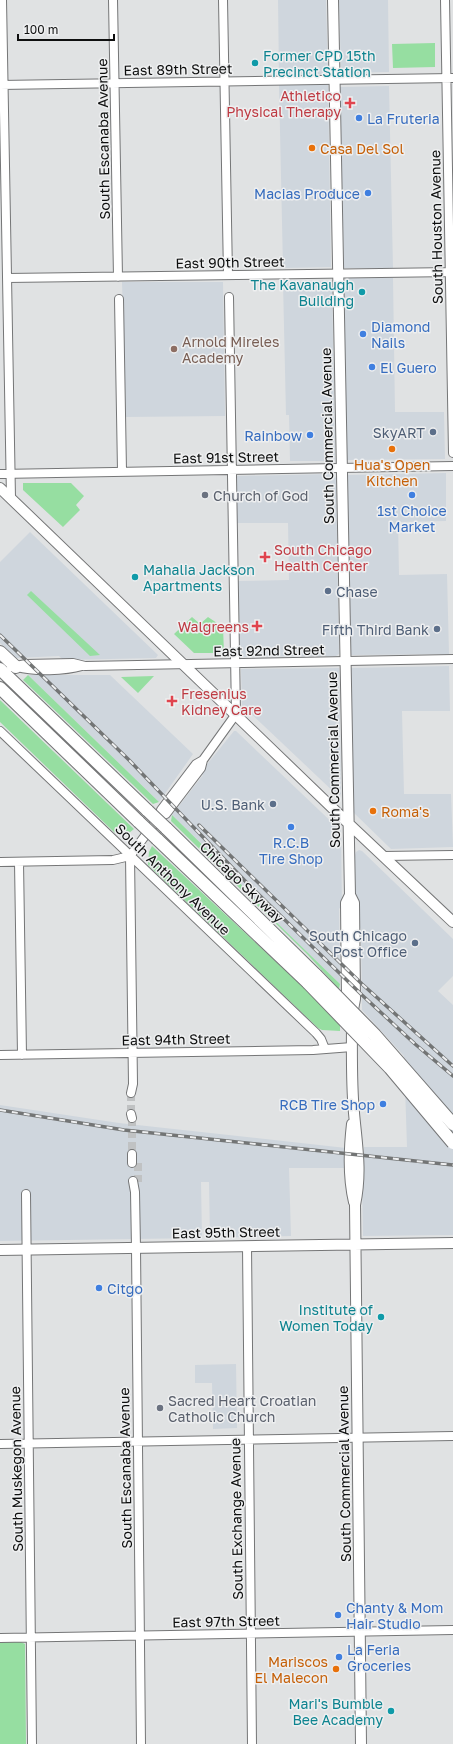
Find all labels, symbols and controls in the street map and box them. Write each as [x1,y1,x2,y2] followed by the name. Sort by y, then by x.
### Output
[18,16,114,42] scale bar
[24,22,58,37] text: 100 m
[263,47,376,80] place label: Former CPD 15th Precinct Station
[93,58,113,220] street label: South Escanaba Avenue
[250,58,260,68] marker: Former CPD 15th Precinct Station
[123,60,233,78] street label: East 89th Street
[226,87,341,120] place label: Athletico Physical Therapy
[344,97,356,109] marker: Athletico Physical Therapy
[367,110,440,127] place label: La Fruteria
[354,113,364,123] marker: La Fruteria
[320,140,404,157] place label: Casa Del Sol
[307,143,317,153] marker: Casa Del Sol
[426,150,446,304] street label: South Houston Avenue
[254,185,360,202] place label: Macias Produce
[363,188,373,198] marker: Macias Produce
[175,253,285,271] street label: East 90th Street
[250,276,354,309] place label: The Kavanaugh Building
[357,287,367,297] marker: The Kavanaugh Building
[371,318,430,351] place label: Diamond Nails
[358,329,368,339] marker: Diamond Nails
[182,333,279,366] place label: Arnold Mireles Academy
[169,344,179,354] marker: Arnold Mireles Academy
[317,348,337,524] street label: South Commercial Avenue
[380,359,437,376] place label: El Guero
[367,362,377,372] marker: El Guero
[373,424,425,441] place label: SkyART
[244,427,302,444] place label: Rainbow
[428,427,438,437] marker: SkyART
[305,430,315,440] marker: Rainbow
[387,444,397,454] marker: Hua's Open Kitchen
[173,448,279,466] street label: East 91st Street
[354,456,430,489] place label: Hua's Open Kitchen
[213,487,308,504] place label: Church of God
[200,490,210,500] marker: Church of God
[407,490,417,500] marker: 1st Choice Market
[377,502,447,535] place label: 1st Choice Market
[274,541,372,574] place label: South Chicago Health Center
[259,551,271,563] marker: South Chicago Health Center
[143,561,255,594] place label: Mahalia Jackson Apartments
[130,572,140,582] marker: Mahalia Jackson Apartments
[336,583,378,600] place label: Chase
[323,586,333,596] marker: Chase
[178,618,249,635] place label: Walgreens
[252,621,262,631] marker: Walgreens
[322,621,429,638] place label: Fifth Third Bank
[432,624,442,634] marker: Fifth Third Bank
[213,641,325,659] street label: East 92nd Street
[323,672,343,848] street label: South Commercial Avenue
[181,685,262,718] place label: Fresenius Kidney Care
[166,695,178,707] marker: Fresenius Kidney Care
[201,796,265,813] place label: U.S. Bank
[268,799,278,809] marker: U.S. Bank
[381,803,429,820] place label: Roma's
[368,806,378,816] marker: Roma's
[112,820,234,938] street label: South Anthony Avenue
[286,822,296,832] marker: R.C.B Tire Shop
[259,834,323,867] place label: R.C.B Tire Shop
[197,838,287,926] street label: Chicago Skyway
[309,927,407,960] place label: South Chicago Post Office
[410,938,420,948] marker: South Chicago Post Office
[121,1030,231,1048] street label: East 94th Street
[279,1096,375,1113] place label: RCB Tire Shop
[378,1099,388,1109] marker: RCB Tire Shop
[172,1223,280,1241] street label: East 95th Street
[107,1280,143,1297] place label: Citgo
[94,1283,104,1293] marker: Citgo
[279,1301,373,1334] place label: Institute of Women Today
[376,1312,386,1322] marker: Institute of Women Today
[6,1386,26,1552] street label: South Muskegon Avenue
[334,1386,354,1562] street label: South Commercial Avenue
[115,1387,135,1549] street label: South Escanaba Avenue
[168,1392,316,1425] place label: Sacred Heart Croatian Catholic Church
[155,1403,165,1413] marker: Sacred Heart Croatian Catholic Church
[226,1438,246,1600] street label: South Exchange Avenue
[346,1599,443,1632] place label: Chanty & Mom Hair Studio
[333,1610,343,1620] marker: Chanty & Mom Hair Studio
[172,1612,280,1630] street label: East 97th Street
[347,1641,411,1674] place label: La Feria Groceries
[334,1652,344,1662] marker: La Feria Groceries
[254,1653,328,1686] place label: Mariscos El Malecon
[331,1664,341,1674] marker: Mariscos El Malecon
[289,1695,383,1728] place label: Mari's Bumble Bee Academy
[386,1706,396,1716] marker: Mari's Bumble Bee Academy

